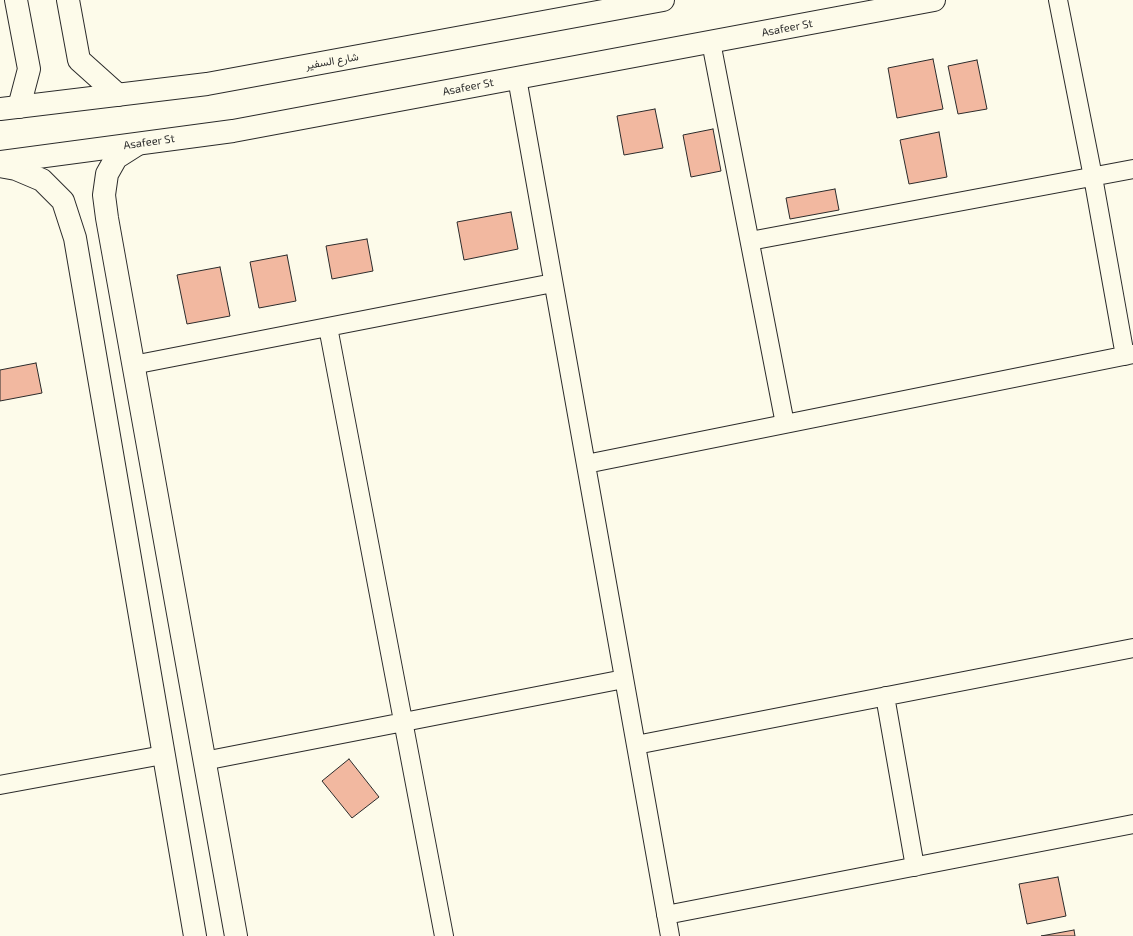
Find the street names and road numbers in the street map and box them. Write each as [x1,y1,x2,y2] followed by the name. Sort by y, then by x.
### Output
[760,17,814,39] street label: Asafeer St
[304,50,360,72] street label: شارع السفير
[441,76,495,98] street label: Asafeer St
[123,132,175,152] street label: Asafeer St

